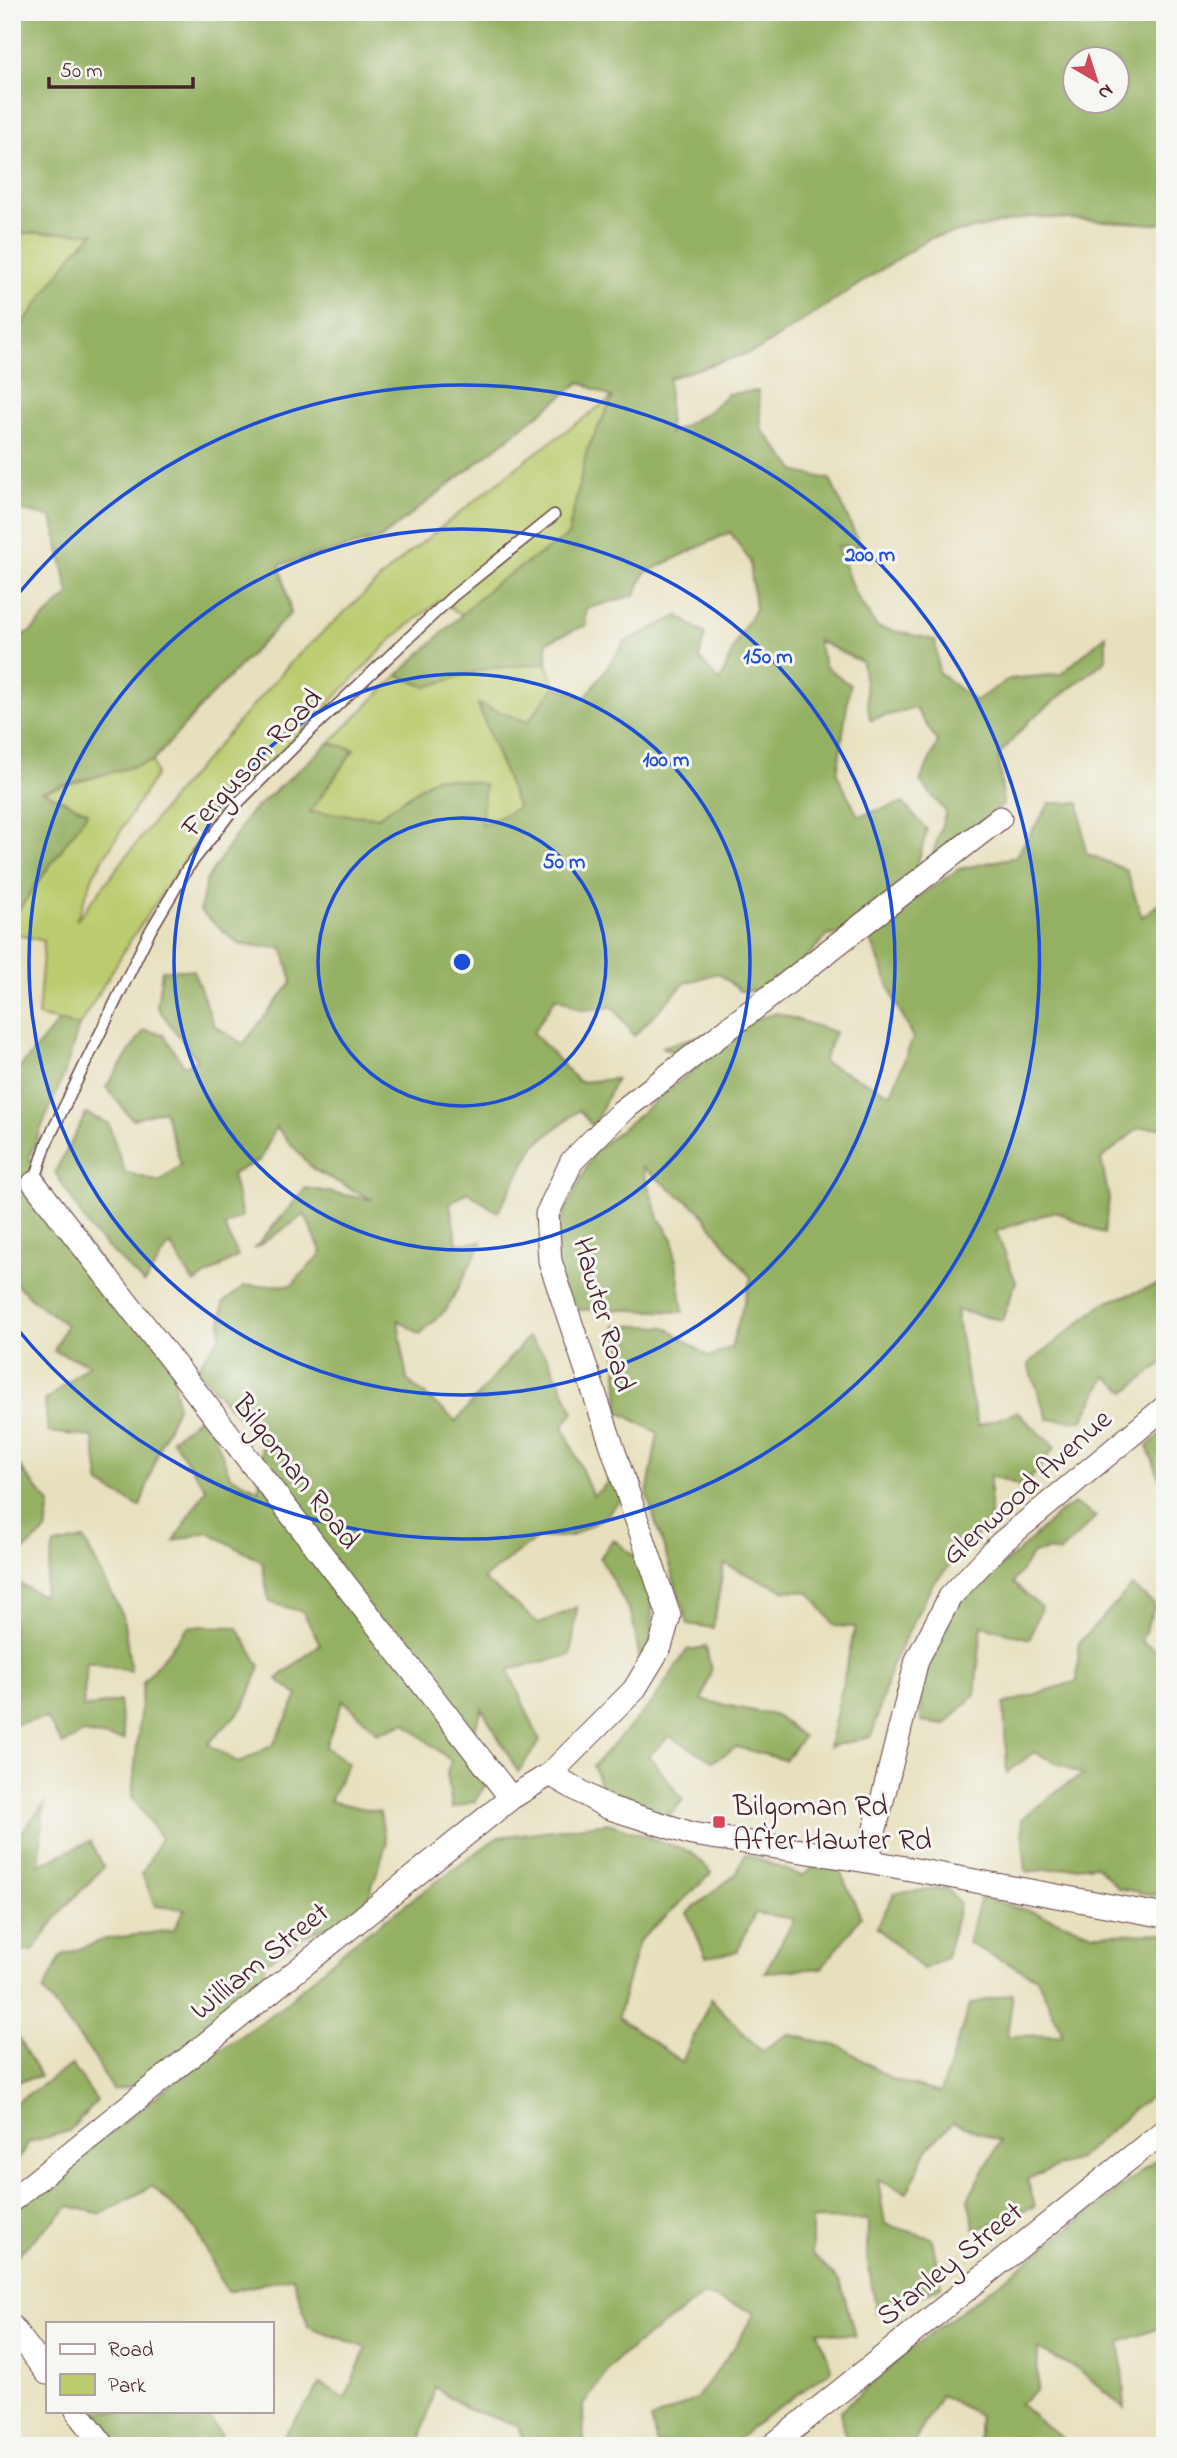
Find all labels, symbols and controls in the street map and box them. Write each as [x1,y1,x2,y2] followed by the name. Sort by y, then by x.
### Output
[49,46,192,90] scale bar
[1062,46,1132,116] north arrow
[60,57,103,87] text: 50 m
[1092,77,1119,106] text: N
[844,541,895,571] text: 200 m
[743,643,793,673] text: 150 m
[171,679,335,850] street label: Ferguson Road
[643,746,689,776] text: 100 m
[543,848,585,878] text: 50 m
[450,950,474,974] centre of rings
[559,1232,645,1397] street label: Hawter Road
[219,1385,370,1560] street label: Bilgoman Road
[933,1399,1124,1577] street label: Glenwood Avenue
[732,1786,932,1864] place label: Bilgoman Rd After Hawter Rd
[711,1814,727,1830] marker: Bilgoman Rd After Hawter Rd
[182,1892,340,2032] street label: William Street
[868,2192,1034,2339] street label: Stanley Street
[46,2322,273,2412] legend
[108,2336,154,2366] text: Road
[108,2372,147,2402] text: Park

